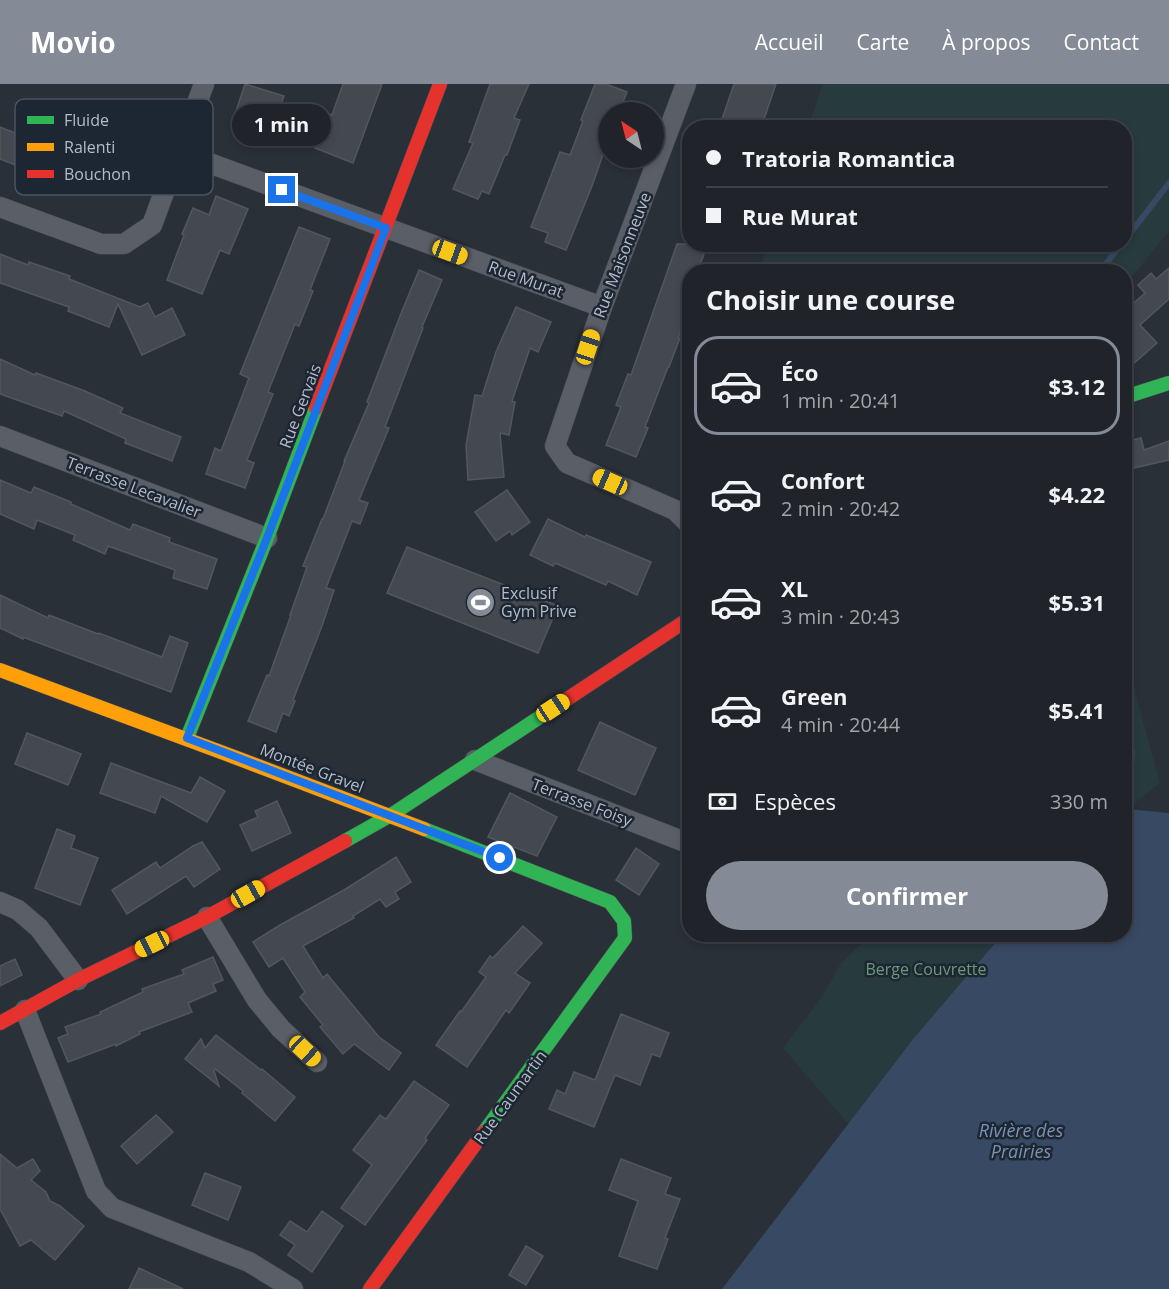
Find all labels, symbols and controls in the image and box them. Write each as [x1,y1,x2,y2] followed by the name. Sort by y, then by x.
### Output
[30,23,116,61] text: Movio
[755,28,823,56] text: Accueil
[856,28,909,56] text: Carte
[942,28,1031,56] text: À propos
[1064,28,1139,56] text: Contact
[15,99,213,195] legend
[598,102,664,168] north arrow
[598,102,664,168] map controls
[232,103,332,145] callout: 1 min
[64,109,109,131] text: Fluide
[254,111,309,138] text: 1 min
[64,136,115,158] text: Ralenti
[742,143,955,173] text: Tratoria Romantica
[64,163,131,185] text: Bouchon
[268,176,295,203] route end
[588,189,656,321] street label: Rue Maisonneuve
[742,201,858,231] text: Rue Murat
[430,237,470,267] car
[486,255,567,303] street label: Rue Murat
[706,281,955,318] text: Choisir une course
[574,327,602,367] car
[781,357,818,387] text: Éco
[709,359,763,413] icon: car
[274,361,326,451] street label: Rue Gervais
[1048,371,1105,401] text: $3.12
[781,387,900,414] text: 1 min · 20:41
[64,451,205,523] street label: Terrasse Lecavalier
[781,465,865,495] text: Confort
[590,466,630,498] car
[709,467,763,521] icon: car
[1048,479,1105,509] text: $4.22
[781,495,900,522] text: 2 min · 20:42
[781,573,808,603] text: XL
[709,575,763,629] icon: car
[501,582,577,622] place label: Exclusif Gym Prive
[464,586,496,618] sports icon: Exclusif Gym Prive
[1048,587,1105,617] text: $5.31
[781,603,900,630] text: 3 min · 20:43
[781,681,847,711] text: Green
[709,683,763,737] icon: car
[533,691,573,725] car
[1048,695,1105,725] text: $5.41
[781,711,900,738] text: 4 min · 20:44
[257,738,367,798] street label: Montée Gravel
[529,773,636,832] street label: Terrasse Foisy
[706,785,739,818] icon: cash
[754,786,836,816] text: Espèces
[1050,788,1108,815] text: 330 m
[486,844,513,871] route start
[706,861,1108,930] button: Confirmer
[228,877,268,911] car
[132,928,172,960] car
[865,958,987,980] park label: Berge Couvrette
[286,1032,324,1070] car
[468,1045,552,1149] street label: Rue Caumartin
[979,1118,1063,1163] water label: Rivière des Prairies

